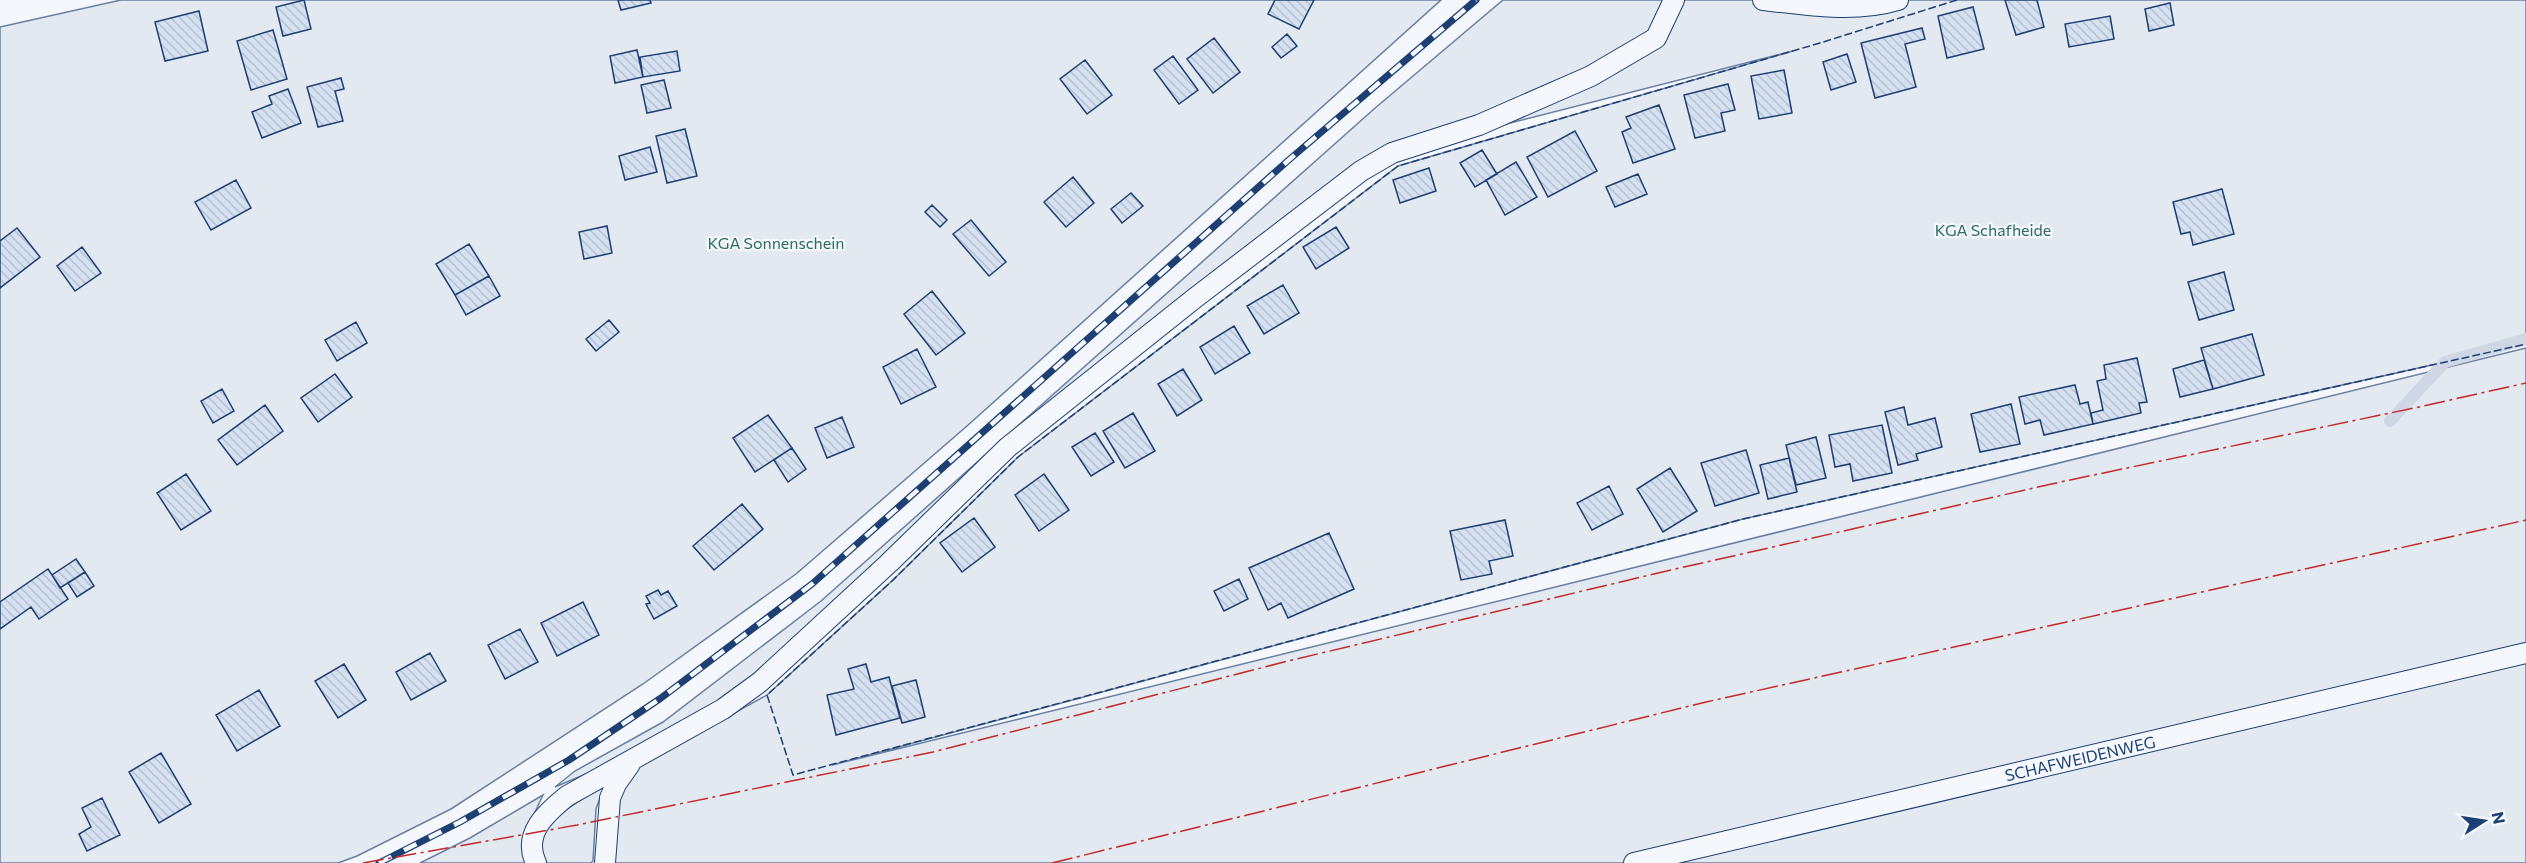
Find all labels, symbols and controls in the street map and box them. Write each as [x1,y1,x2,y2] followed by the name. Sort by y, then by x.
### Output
[1935,220,2051,239] park label: KGA Schafheide
[708,233,845,252] park label: KGA Sonnenschein
[2003,731,2157,785] street label: SCHAFWEIDENWEG
[2454,791,2514,851] north arrow
[2489,810,2510,826] text: N

